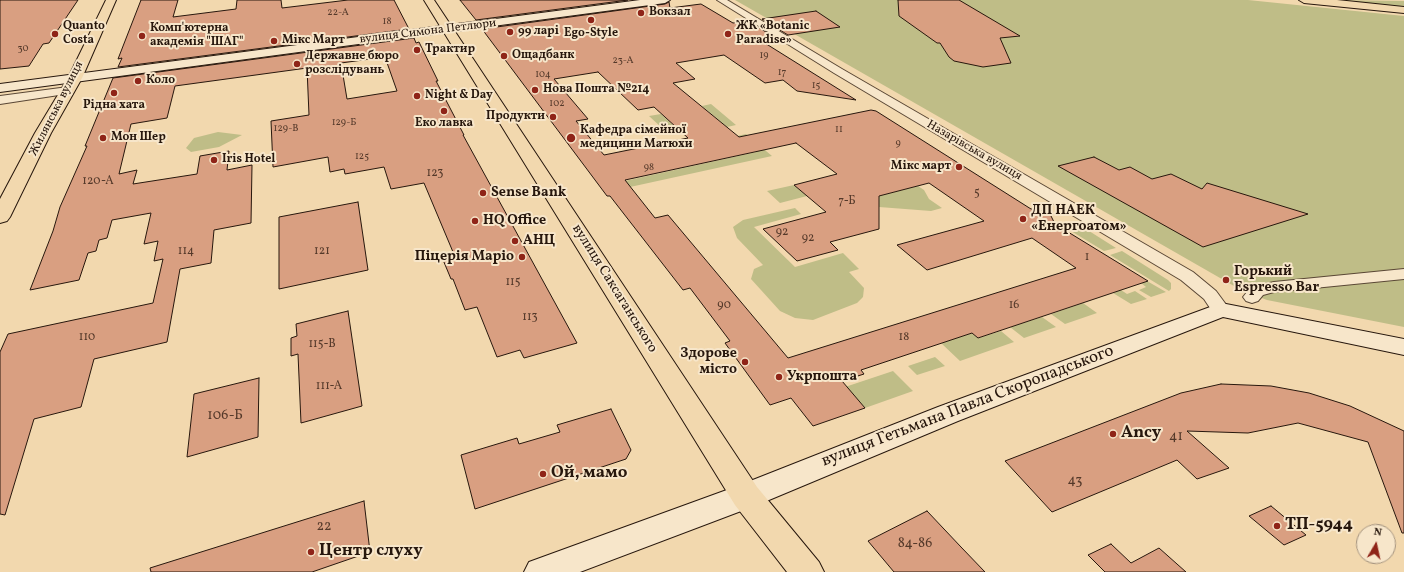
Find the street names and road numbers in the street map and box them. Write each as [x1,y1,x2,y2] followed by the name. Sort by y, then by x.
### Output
[359,16,497,48] street label: вулиця Симона Петлюри
[27,59,87,159] street label: Жилянська вулиця
[924,118,1024,184] street label: Назарівська вулиця
[568,222,660,356] street label: вулиця Саксаганського
[819,342,1117,472] street label: вулиця Гетьмана Павла Скоропадського

